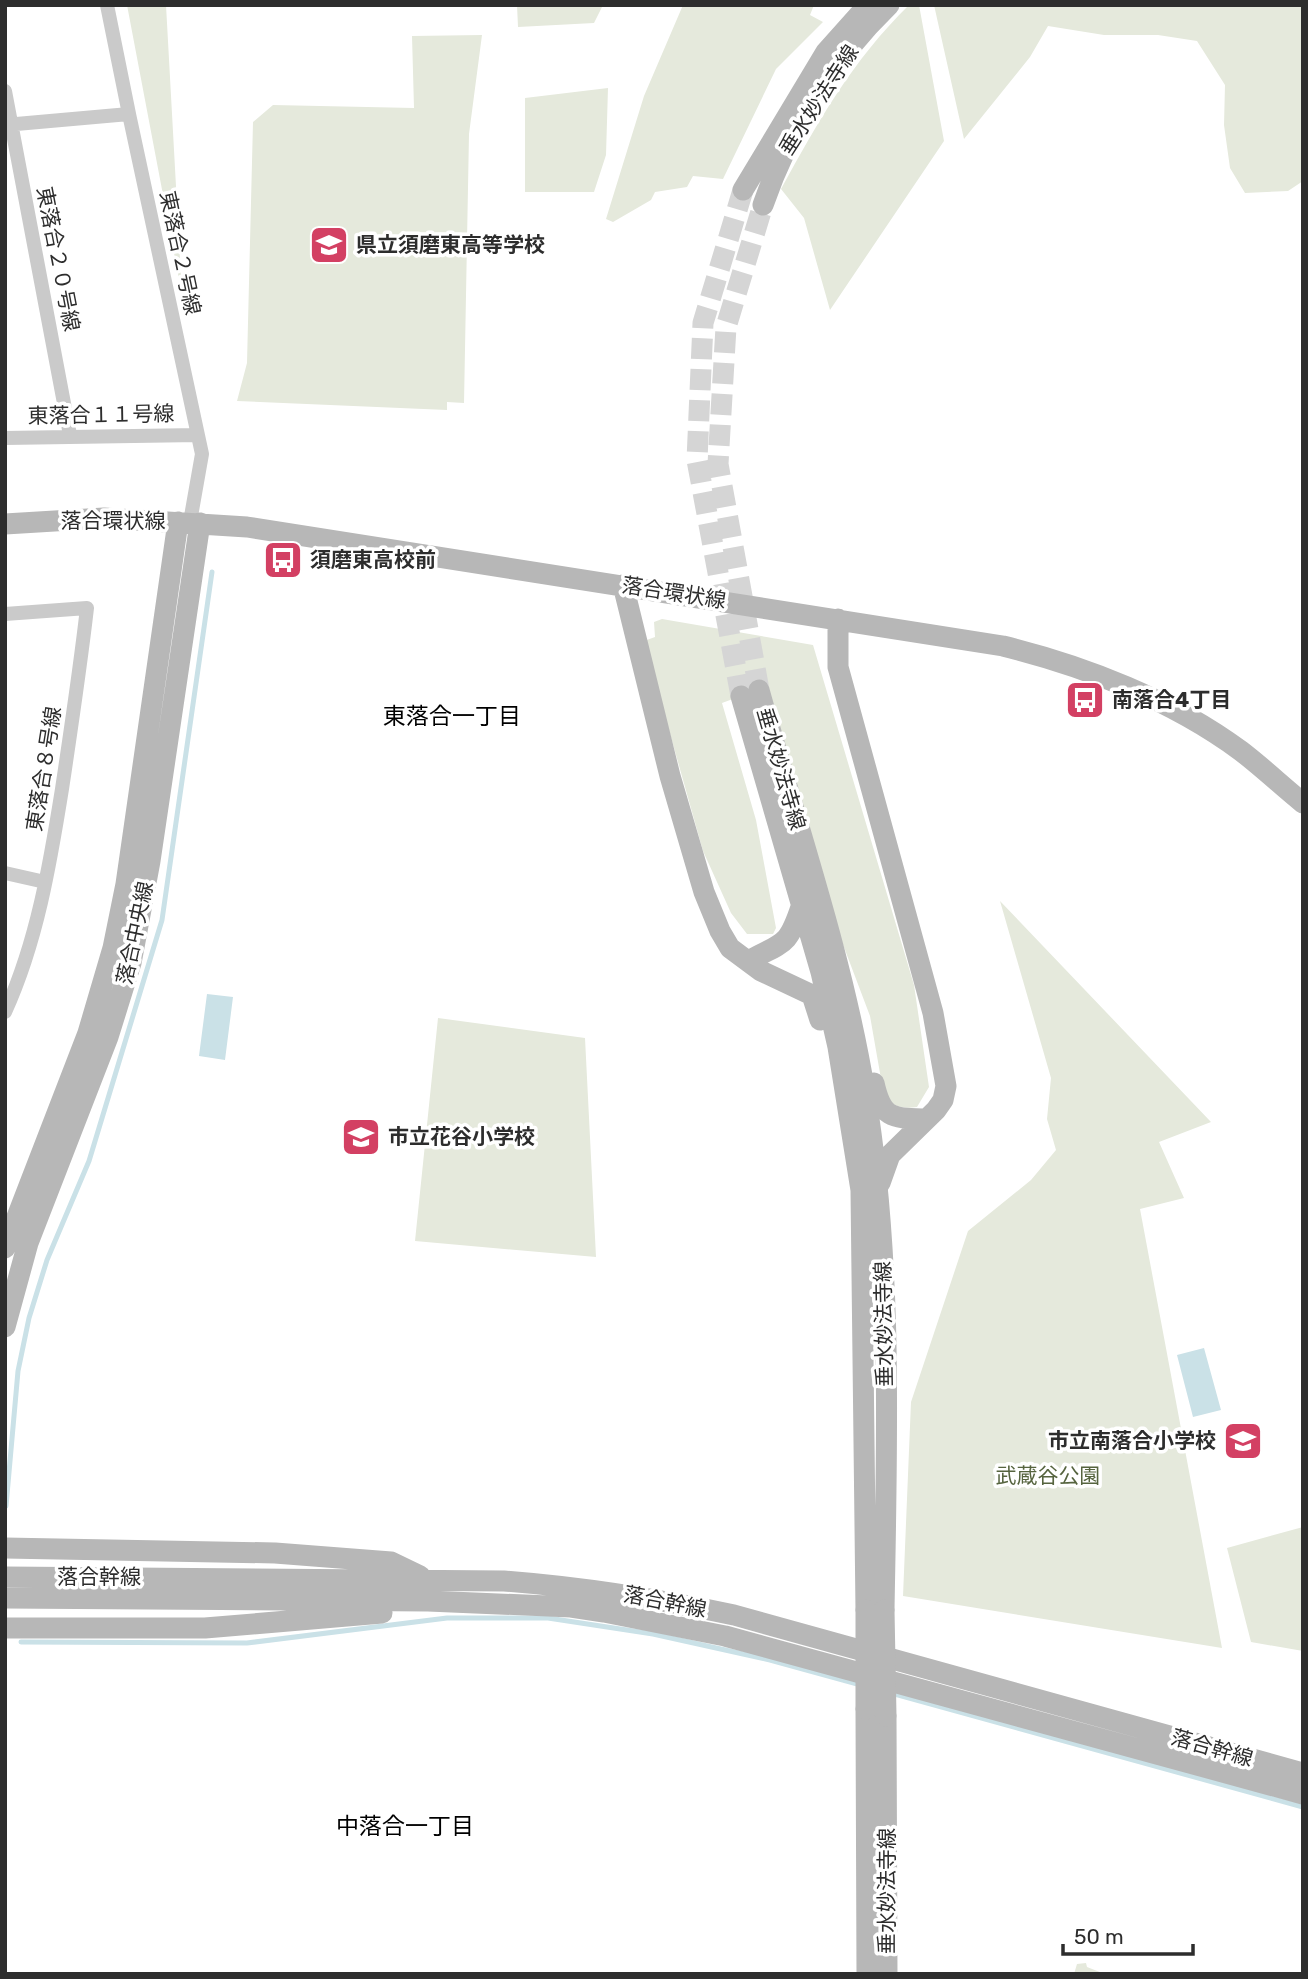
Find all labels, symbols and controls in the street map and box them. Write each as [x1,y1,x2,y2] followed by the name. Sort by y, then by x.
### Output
[774,40,863,159] street label: 垂水妙法寺線
[32,184,85,333] street label: 東落合２０号線
[155,189,206,317] street label: 東落合２号線
[308,224,350,266] school or university icon: 県立須磨東高等学校
[356,232,545,257] place label: 県立須磨東高等学校
[27,401,175,428] street label: 東落合１１号線
[61,508,166,533] street label: 落合環状線
[262,539,304,581] bus stop icon: 須磨東高校前
[310,547,436,572] place label: 須磨東高校前
[620,572,728,613] street label: 落合環状線
[1064,679,1106,721] bus stop icon: 南落合4丁目
[1112,687,1231,712] place label: 南落合4丁目
[383,702,521,730] district label: 東落合一丁目
[21,705,66,833] street label: 東落合８号線
[752,705,811,833] street label: 垂水妙法寺線
[111,879,158,987] street label: 落合中央線
[340,1116,382,1158] school or university icon: 市立花谷小学校
[388,1124,535,1149] place label: 市立花谷小学校
[870,1261,897,1387] street label: 垂水妙法寺線
[1222,1420,1264,1462] school or university icon: 市立南落合小学校
[1048,1428,1216,1453] place label: 市立南落合小学校
[996,1463,1101,1488] park label: 武蔵谷公園
[57,1564,141,1589] street label: 落合幹線
[621,1581,709,1622] street label: 落合幹線
[1168,1724,1256,1771] street label: 落合幹線
[336,1812,474,1840] district label: 中落合一丁目
[874,1828,899,1954] street label: 垂水妙法寺線
[1063,1912,1192,1956] scale bar
[1074,1924,1124,1949] text: 50 m

